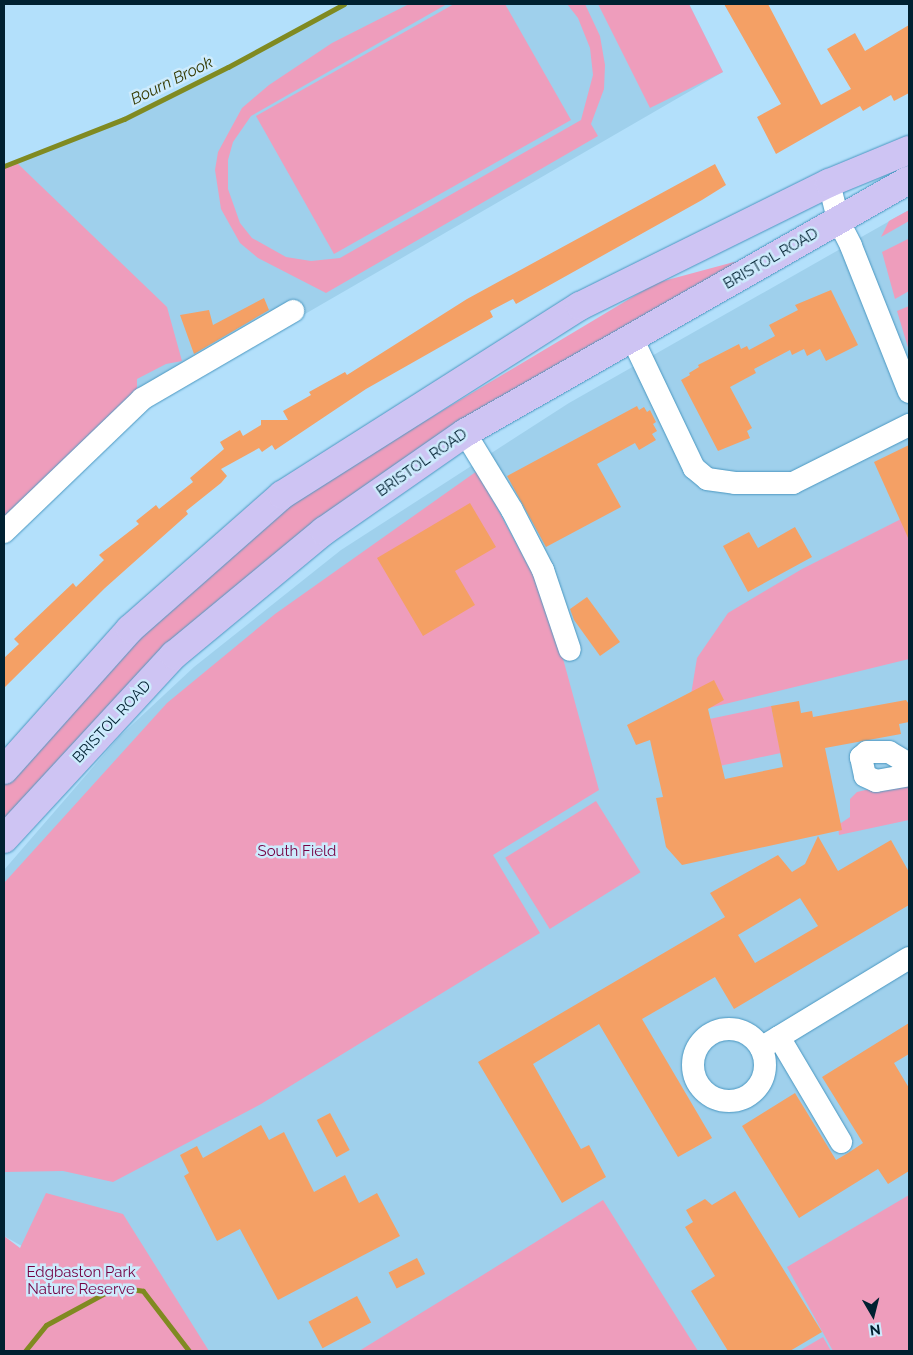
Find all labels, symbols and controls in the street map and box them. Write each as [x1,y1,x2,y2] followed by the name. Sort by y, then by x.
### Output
[128,53,216,109] water label: Bourn Brook
[720,225,822,293] street label: BRISTOL ROAD
[373,425,471,501] street label: BRISTOL ROAD
[69,677,155,767] street label: BRISTOL ROAD
[258,843,336,861] park label: South Field
[26,1263,136,1298] park label: Edgbaston Park Nature Reserve
[848,1290,898,1340] north arrow
[869,1321,881,1339] text: N

